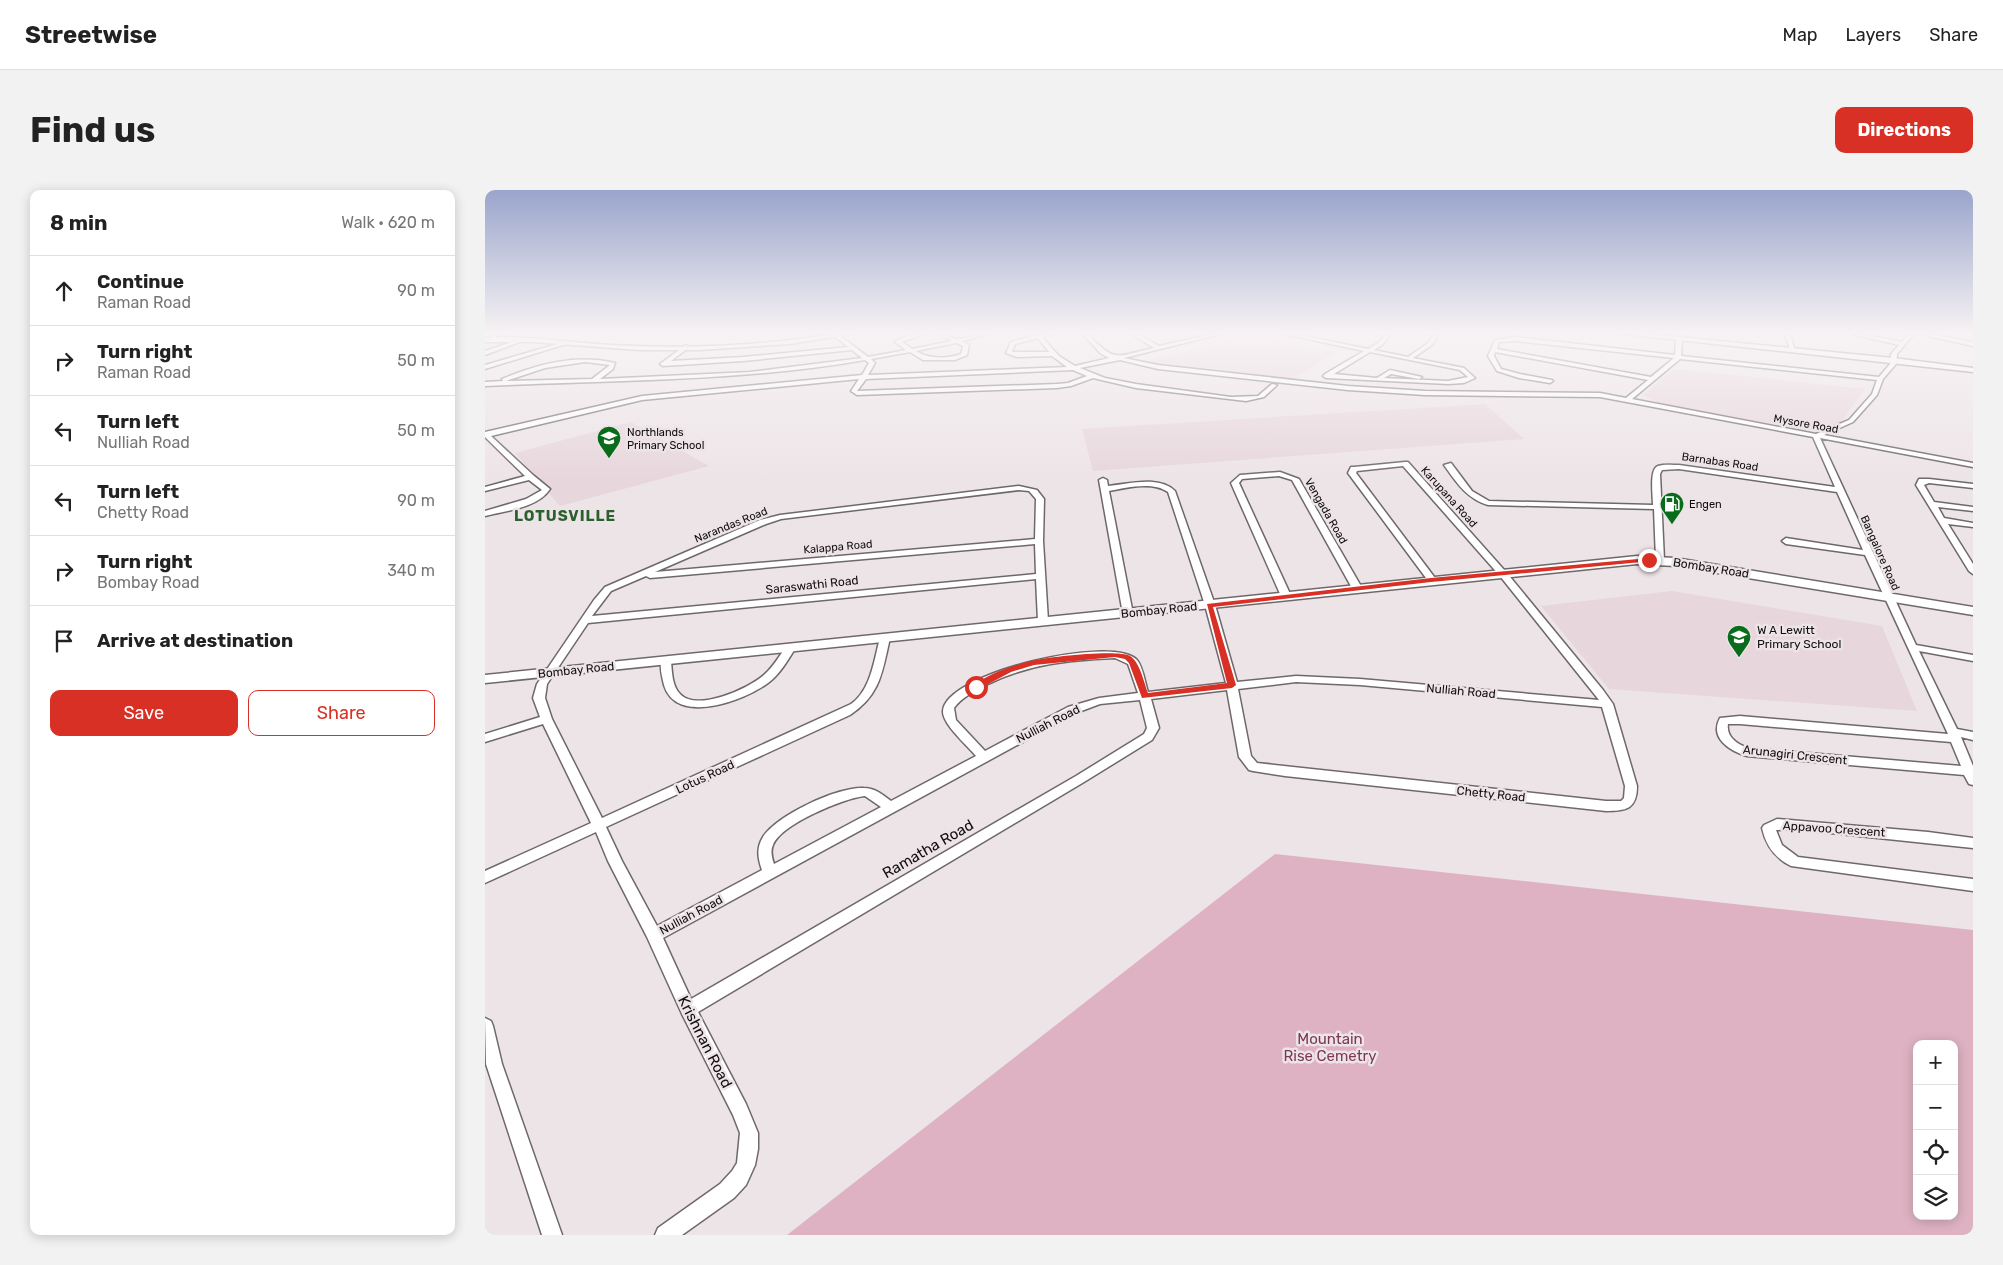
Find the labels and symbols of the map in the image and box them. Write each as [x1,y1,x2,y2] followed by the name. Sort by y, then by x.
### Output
[1773,412,1839,436] street label: Mysore Road
[596,425,622,459] school or university icon: Northlands Primary School
[627,426,704,452] place label: Northlands Primary School
[1681,450,1759,474] street label: Barnabas Road
[1418,464,1480,530] street label: Karupana Road
[1302,476,1350,546] street label: Vengada Road
[1659,491,1685,525] fuel station icon: Engen
[1689,498,1722,511] place label: Engen
[693,504,769,546] street label: Narandas Road
[514,507,616,525] district label: LOTUSVILLE
[1858,513,1902,593] street label: Bangalore Road
[803,538,873,556] street label: Kalappa Road
[1638,549,1661,572] route end
[1672,555,1750,581] street label: Bombay Road
[765,573,859,597] street label: Saraswathi Road
[1120,599,1198,621] street label: Bombay Road
[1757,623,1841,651] place label: W A Lewitt Primary School
[1726,624,1752,658] school or university icon: W A Lewitt Primary School
[537,659,615,681] street label: Bombay Road
[965,676,988,699] route start
[1426,681,1496,701] street label: Nulliah Road
[1014,702,1082,746] street label: Nulliah Road
[1742,743,1848,767] street label: Arunagiri Crescent
[674,757,736,797] street label: Lotus Road
[1456,783,1526,805] street label: Chetty Road
[879,816,977,882] street label: Ramatha Road
[1782,818,1886,840] street label: Appavoo Crescent
[657,892,725,938] street label: Nulliah Road
[674,993,736,1091] street label: Krishnan Road
[1283,1030,1377,1065] park label: Mountain Rise Cemetry

